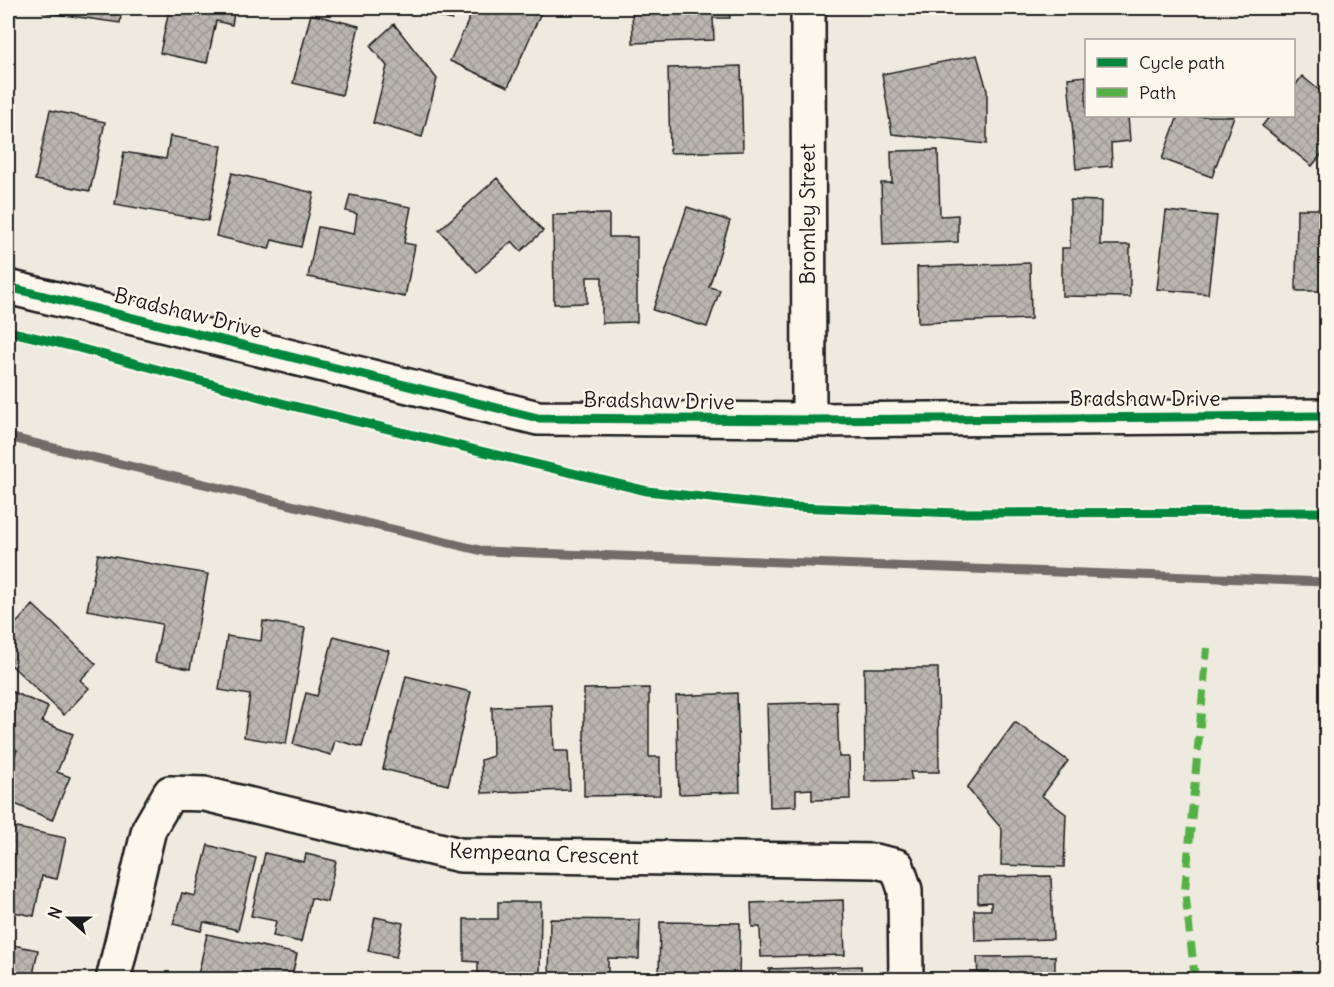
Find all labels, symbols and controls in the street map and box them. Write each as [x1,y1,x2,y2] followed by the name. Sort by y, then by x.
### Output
[1085,39,1295,117] legend
[1139,51,1225,74] text: Cycle path
[1139,81,1176,104] text: Path
[794,143,821,285] street label: Bromley Street
[112,281,265,344] street label: Bradshaw Drive
[1069,385,1221,412] street label: Bradshaw Drive
[583,386,735,415] street label: Bradshaw Drive
[449,837,639,870] street label: Kempeana Crescent
[39,888,99,948] north arrow
[44,904,66,921] text: N

